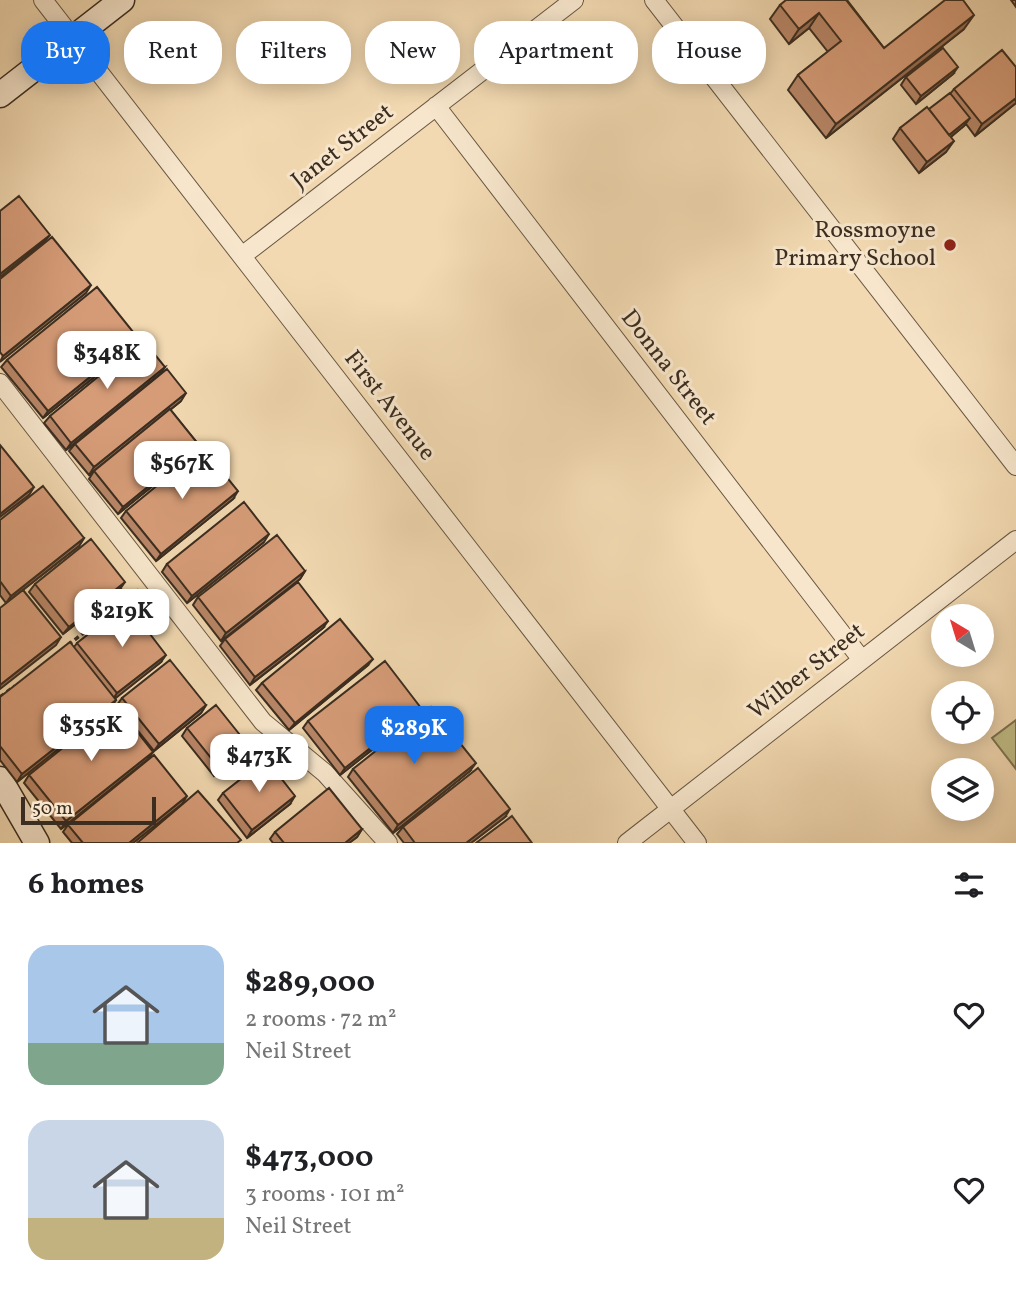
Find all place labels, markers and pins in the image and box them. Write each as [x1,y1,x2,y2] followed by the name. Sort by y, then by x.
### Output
[774,214,936,276] place label: Rossmoyne Primary School
[942,237,958,253] marker: Rossmoyne Primary School
[58,332,156,391] pin: $348K
[133,442,231,501] pin: $567K
[73,590,171,649] pin: $219K
[42,704,140,763] pin: $355K
[365,706,463,766] pin: $289K
[210,734,308,794] pin: $473K

